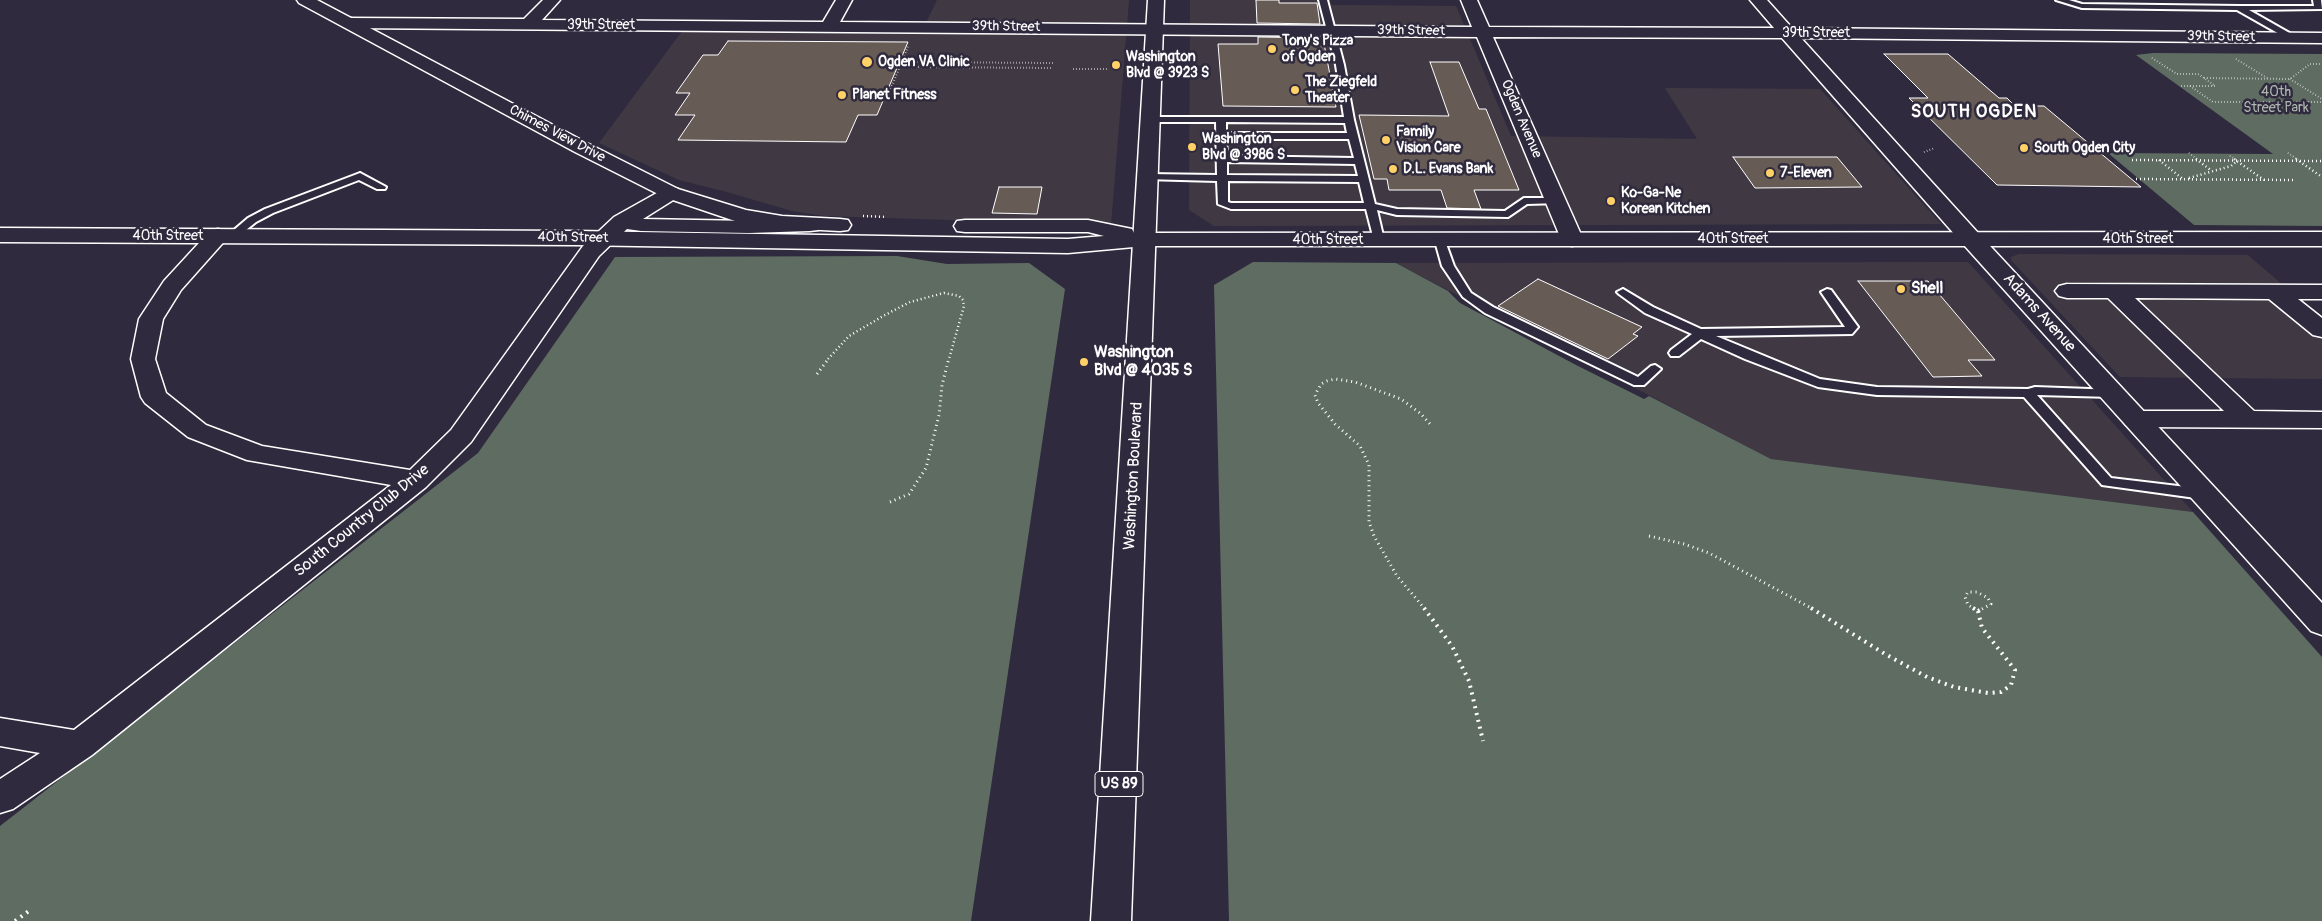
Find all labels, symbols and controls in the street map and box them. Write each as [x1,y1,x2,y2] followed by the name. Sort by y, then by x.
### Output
[567,17,635,33] street label: 39th Street
[972,18,1040,36] street label: 39th Street
[1377,22,1445,40] street label: 39th Street
[1782,25,1850,41] street label: 39th Street
[2187,28,2255,46] street label: 39th Street
[1282,33,1353,65] place label: Tony's Pizza of Ogden
[1266,43,1278,55] marker: Tony's Pizza of Ogden
[1126,49,1209,82] place label: Washington Blvd @ 3923 S
[878,54,970,70] place label: Ogden VA Clinic
[860,55,874,69] marker: Ogden VA Clinic
[1110,59,1122,71] marker: Washington Blvd @ 3923 S
[1305,74,1377,106] place label: The Ziegfeld Theater
[1497,77,1545,161] street label: Ogden Avenue
[1289,84,1301,96] marker: The Ziegfeld Theater
[2243,84,2309,116] park label: 40th Street Park
[852,87,937,103] place label: Planet Fitness
[836,89,848,101] marker: Planet Fitness
[1909,101,2039,123] district label: SOUTH OGDEN
[506,102,608,166] street label: Chimes View Drive
[1396,124,1461,156] place label: Family Vision Care
[1202,131,1285,164] place label: Washington Blvd @ 3986 S
[1380,134,1392,146] marker: Family Vision Care
[2034,140,2135,156] place label: South Ogden City
[1186,141,1198,153] marker: Washington Blvd @ 3986 S
[2018,142,2030,154] marker: South Ogden City
[1403,161,1493,177] place label: D.L. Evans Bank
[1387,163,1399,175] marker: D.L. Evans Bank
[1780,165,1832,181] place label: 7-Eleven
[1764,167,1776,179] marker: 7-Eleven
[1621,185,1710,218] place label: Ko-Ga-Ne Korean Kitchen
[1605,195,1617,207] marker: Ko-Ga-Ne Korean Kitchen
[133,228,203,244] street label: 40th Street
[537,229,609,247] street label: 40th Street
[1698,231,1768,247] street label: 40th Street
[2103,231,2173,247] street label: 40th Street
[1293,232,1363,248] street label: 40th Street
[1999,270,2079,356] street label: Adams Avenue
[1911,279,1943,299] place label: Shell
[1895,283,1907,295] marker: Shell
[1094,343,1192,381] place label: Washington Blvd @ 4035 S
[1078,356,1090,368] marker: Washington Blvd @ 4035 S
[1121,401,1147,551] street label: Washington Boulevard
[290,461,434,581] street label: South Country Club Drive
[1095,772,1143,796] road number: US 89

